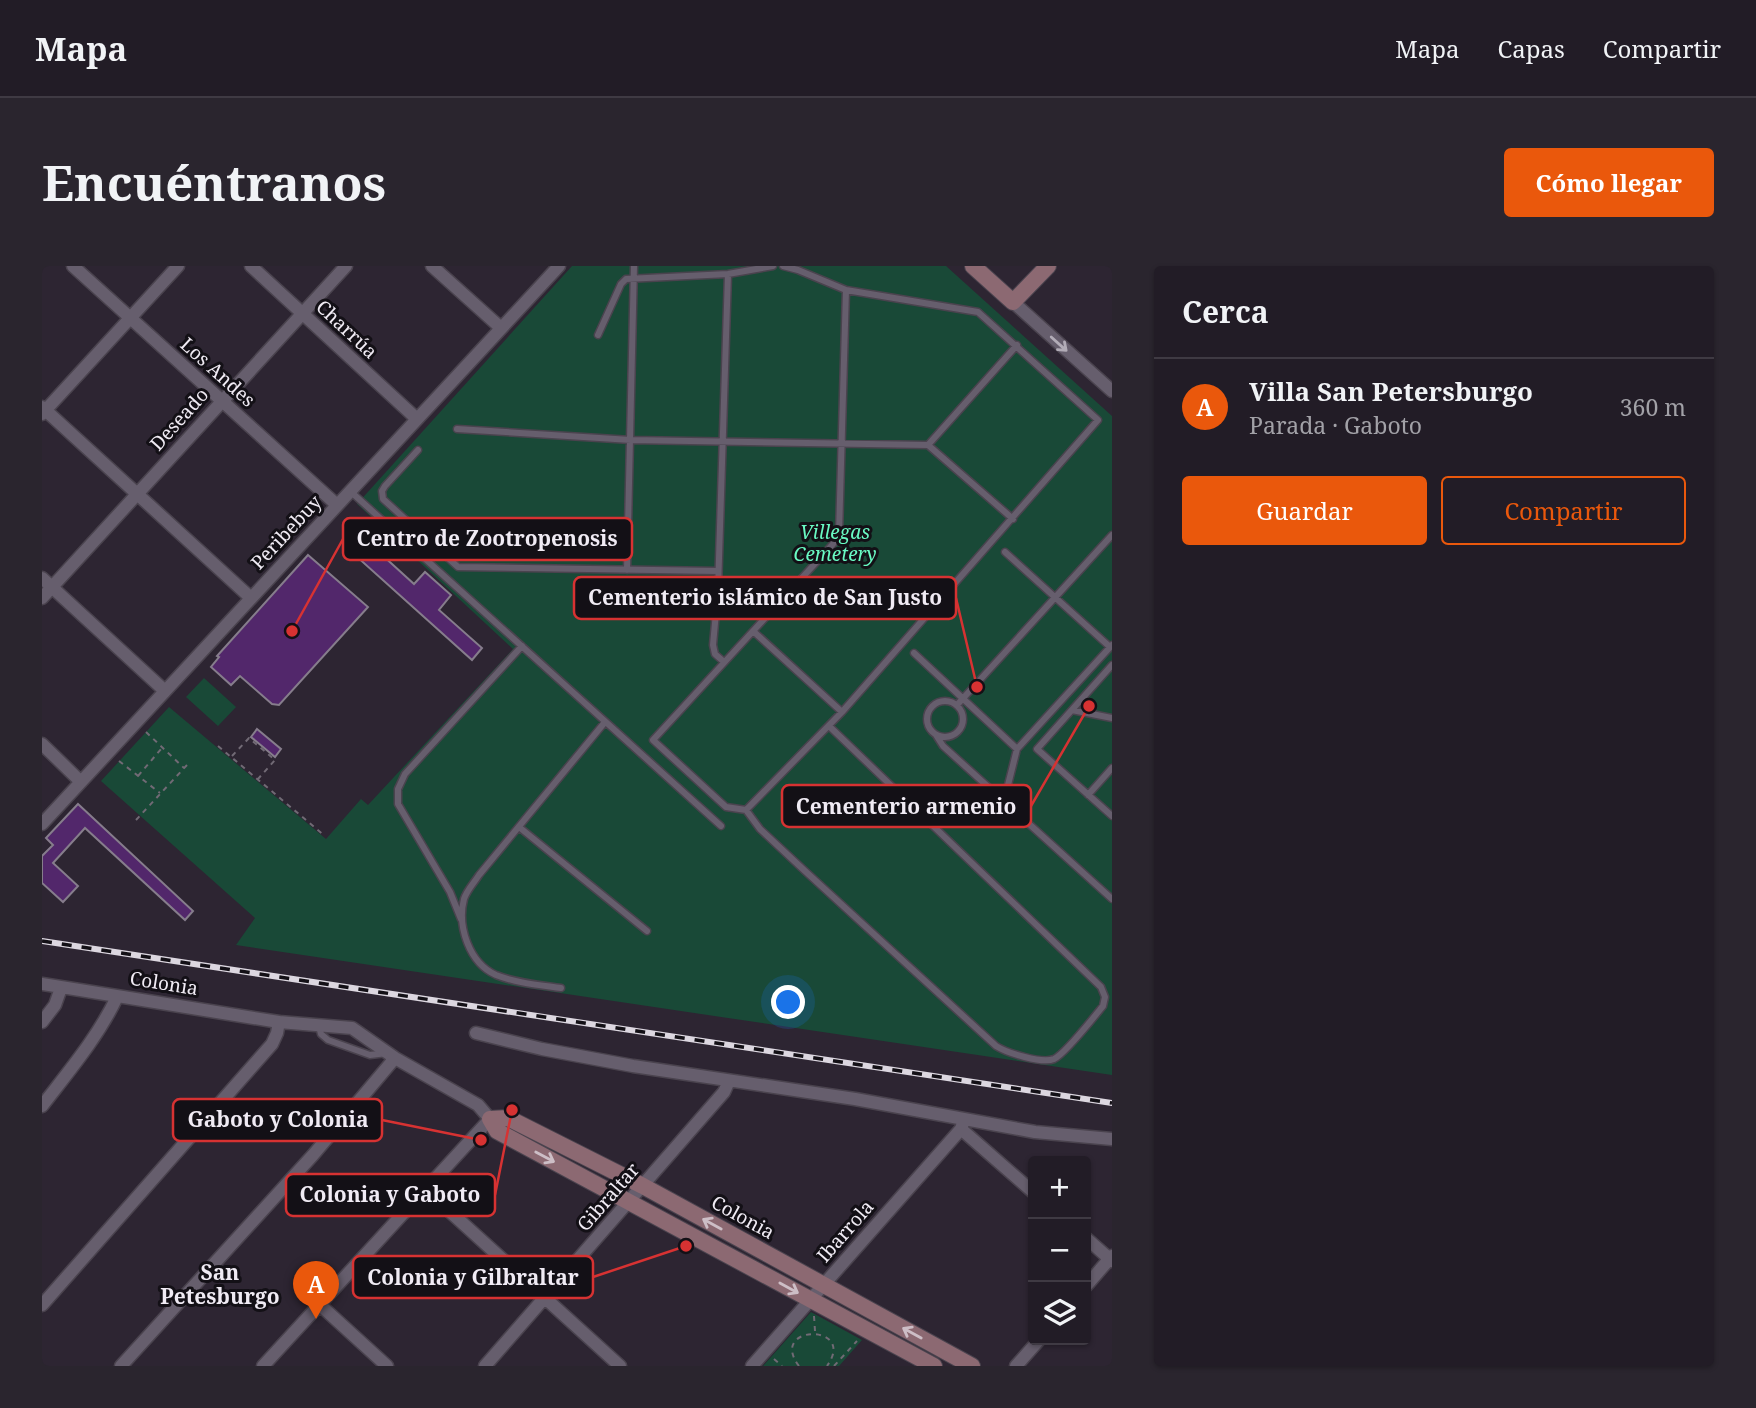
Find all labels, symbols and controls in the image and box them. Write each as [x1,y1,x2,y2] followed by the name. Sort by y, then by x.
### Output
[35,26,127,71] text: Mapa
[1395,32,1459,65] text: Mapa
[1497,32,1565,65] text: Capas
[1603,32,1721,65] text: Compartir
[1504,148,1714,217] button: Cómo llegar
[42,149,386,215] text: Encuéntranos
[1182,291,1269,332] text: Cerca
[311,294,383,364] street label: Charrúa
[175,331,261,413] street label: Los Andes
[1050,335,1067,352] one-way arrow
[1249,373,1533,409] text: Villa San Petersburgo
[144,382,214,456] street label: Deseado
[1196,391,1214,423] text: A
[1620,391,1686,423] text: 360 m
[1249,409,1422,441] text: Parada · Gaboto
[1182,476,1427,545] button: Guardar
[1441,476,1686,545] button: Compartir
[245,489,327,575] street label: Peribebuy
[343,518,632,560] callout: Centro de Zootropenosis
[794,519,876,567] park label: Villegas Cemetery
[356,524,618,552] text: Centro de Zootropenosis
[574,577,956,619] callout: Cementerio islámico de San Justo
[588,583,942,611] text: Cementerio islámico de San Justo
[782,785,1031,827] callout: Cementerio armenio
[796,792,1016,820] text: Cementerio armenio
[128,965,200,1001] street label: Colonia
[771,985,805,1019] your location
[173,1099,382,1141] callout: Gaboto y Colonia
[188,1105,369,1133] text: Gaboto y Colonia
[534,1150,555,1164] one-way arrow
[1028,1156,1091,1345] map controls
[1028,1156,1091,1219] button: +
[571,1157,645,1237] street label: Gibraltar
[286,1174,495,1216] callout: Colonia y Gaboto
[300,1180,481,1208] text: Colonia y Gaboto
[707,1189,779,1245] street label: Colonia
[811,1194,879,1268] street label: Ibarrola
[703,1217,723,1231] one-way arrow
[1028,1219,1091,1282] button: −
[353,1256,593,1298] callout: Colonia y Gilbraltar
[160,1258,280,1310] district label: San Petesburgo
[293,1261,339,1319] pin: A
[367,1263,579,1291] text: Colonia y Gilbraltar
[778,1281,799,1295] one-way arrow
[1028,1282,1091,1345] button: layers
[902,1326,923,1339] one-way arrow

